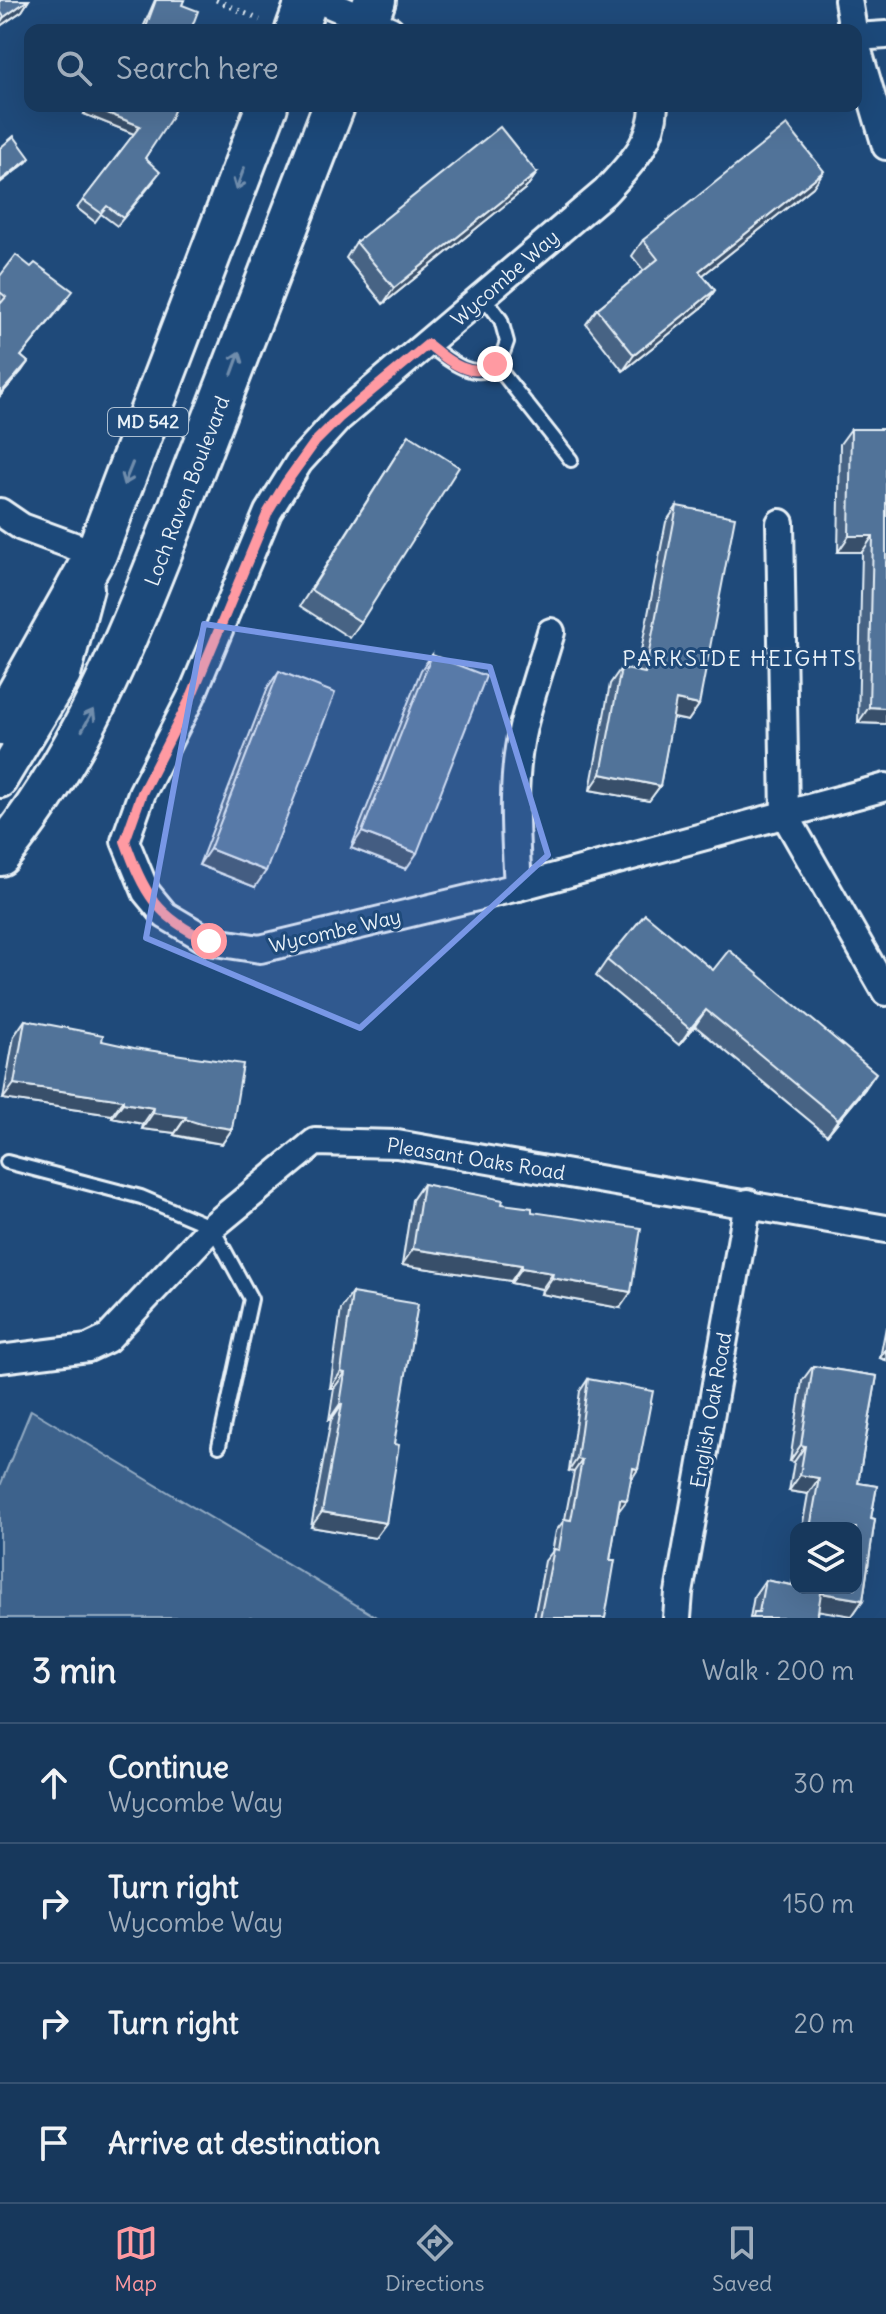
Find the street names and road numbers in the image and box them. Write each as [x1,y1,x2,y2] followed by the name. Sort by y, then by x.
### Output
[446,224,564,331] street label: Wycombe Way
[139,392,234,589] street label: Loch Raven Boulevard
[108,408,188,436] road number: MD 542
[266,903,403,958] street label: Wycombe Way
[385,1132,567,1185] street label: Pleasant Oaks Road
[685,1330,737,1490] street label: English Oak Road

